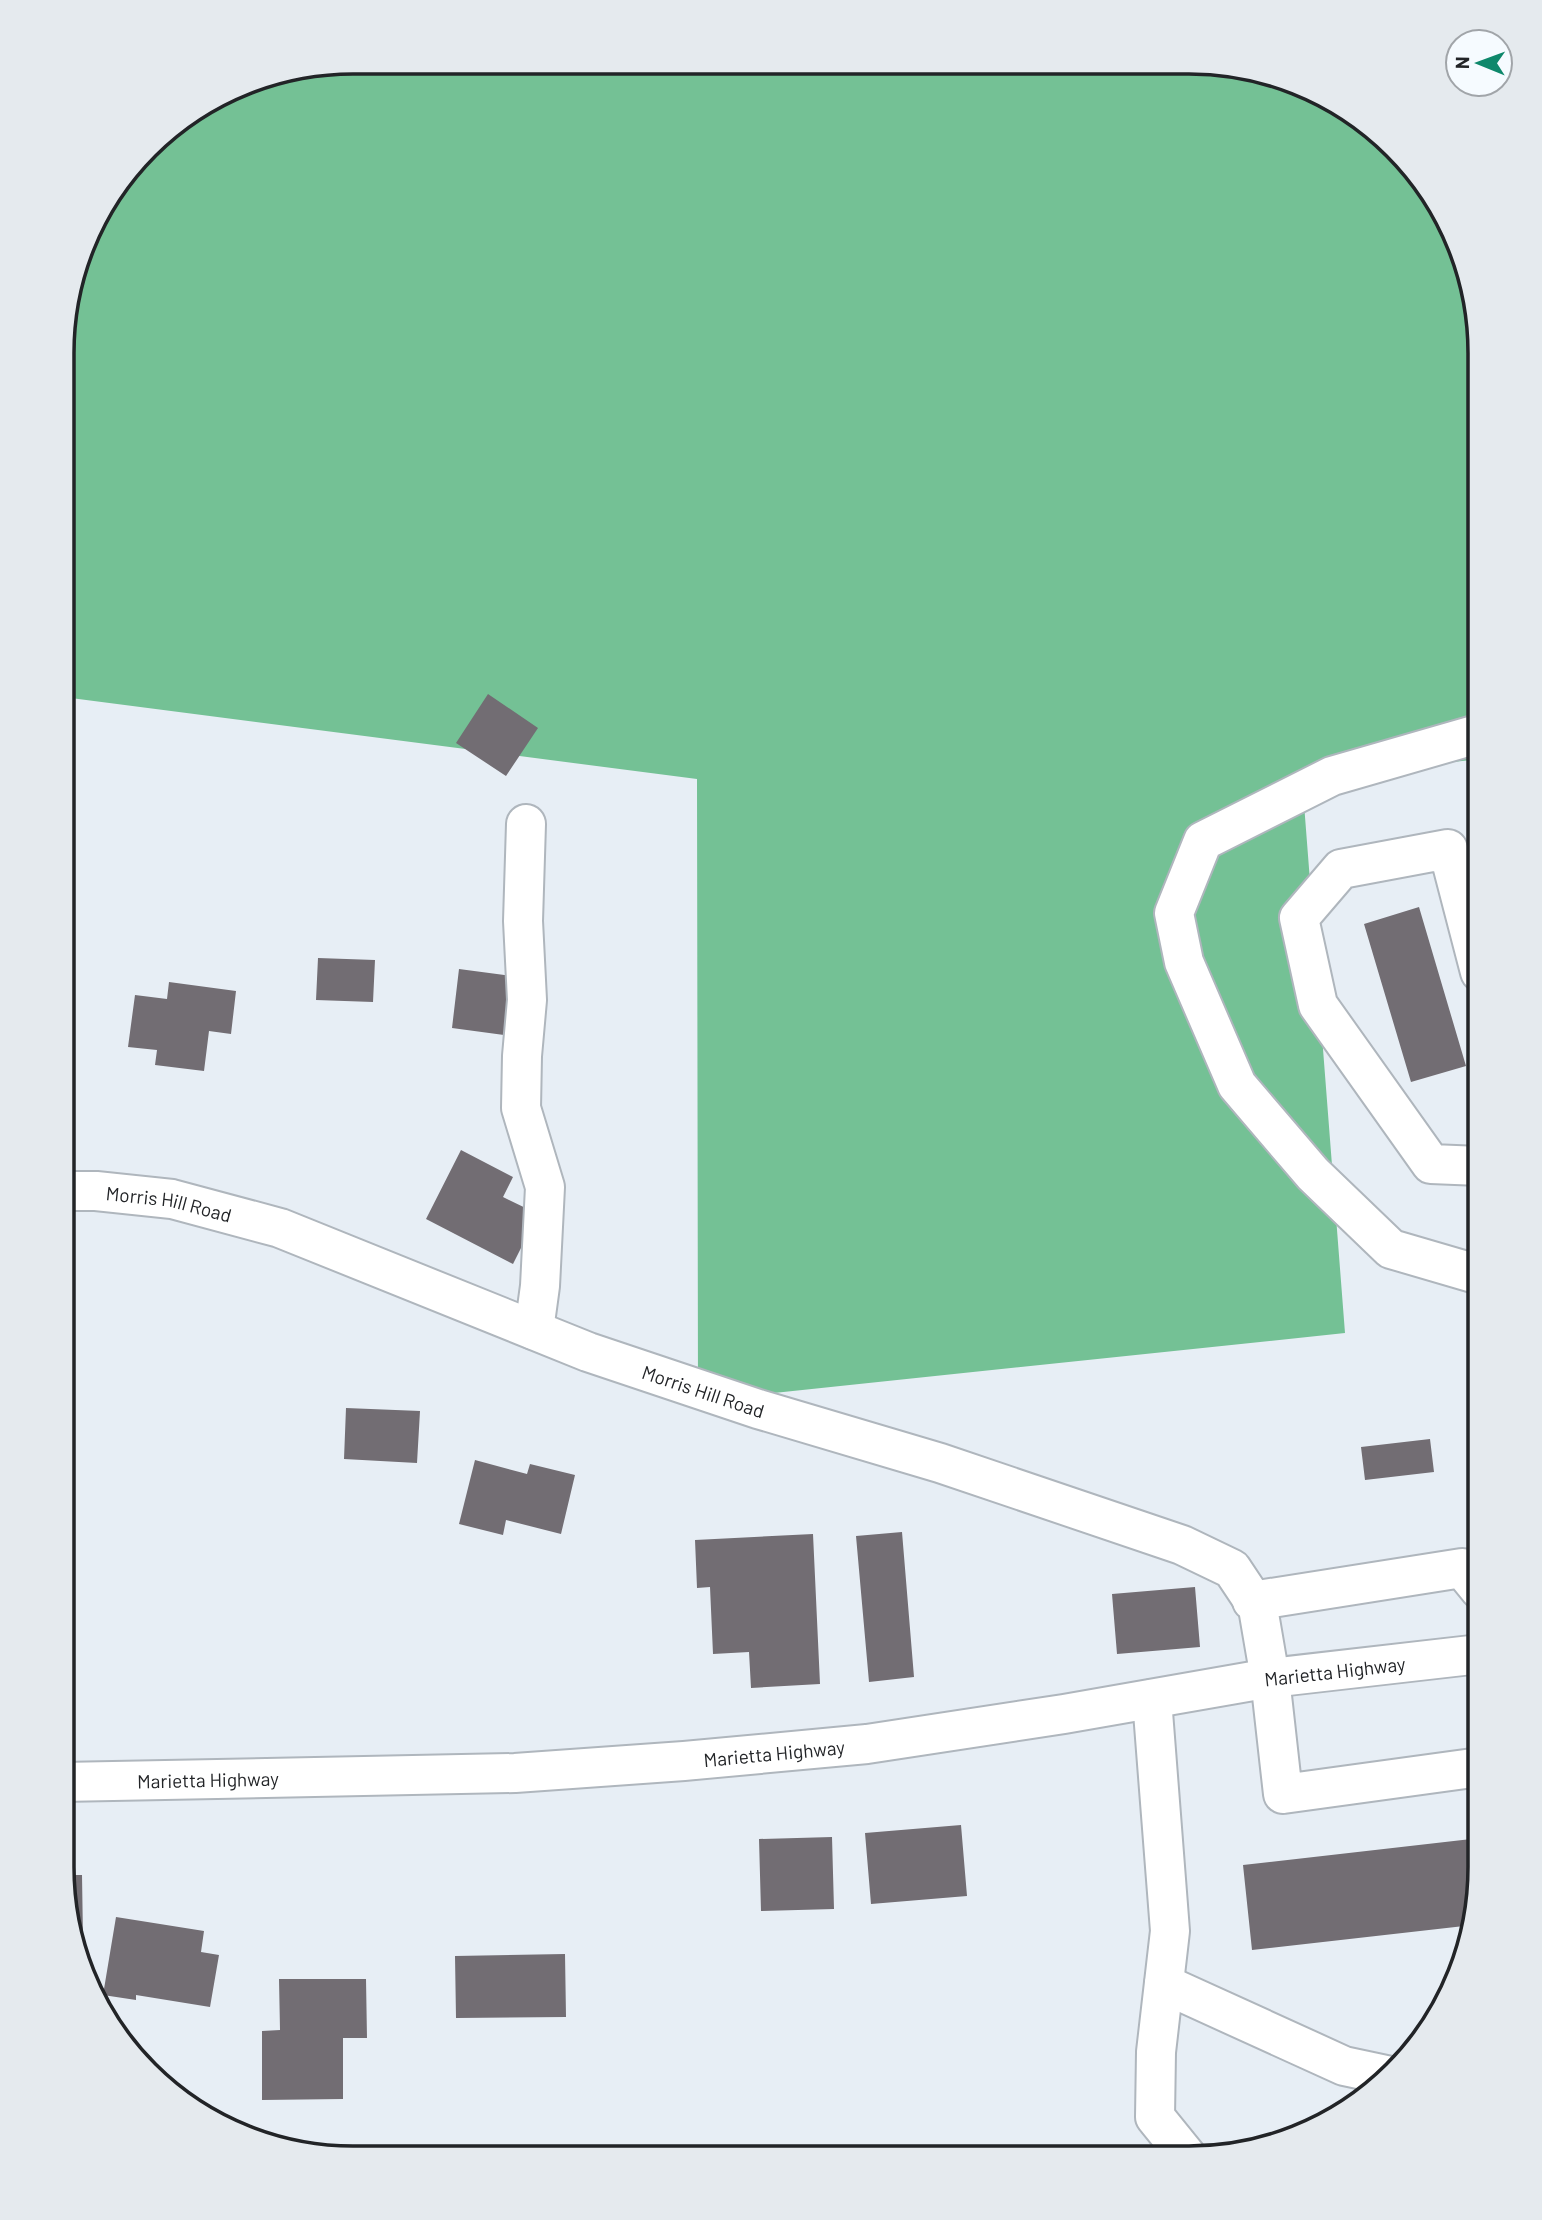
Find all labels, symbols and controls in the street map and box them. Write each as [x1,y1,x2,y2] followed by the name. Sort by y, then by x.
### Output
[1444,28,1514,98] north arrow
[1450,56,1473,69] text: N
[105,1181,234,1226] street label: Morris Hill Road
[639,1360,767,1422] street label: Morris Hill Road
[1263,1651,1407,1690] street label: Marietta Highway
[702,1735,846,1771] street label: Marietta Highway
[137,1766,279,1792] street label: Marietta Highway

